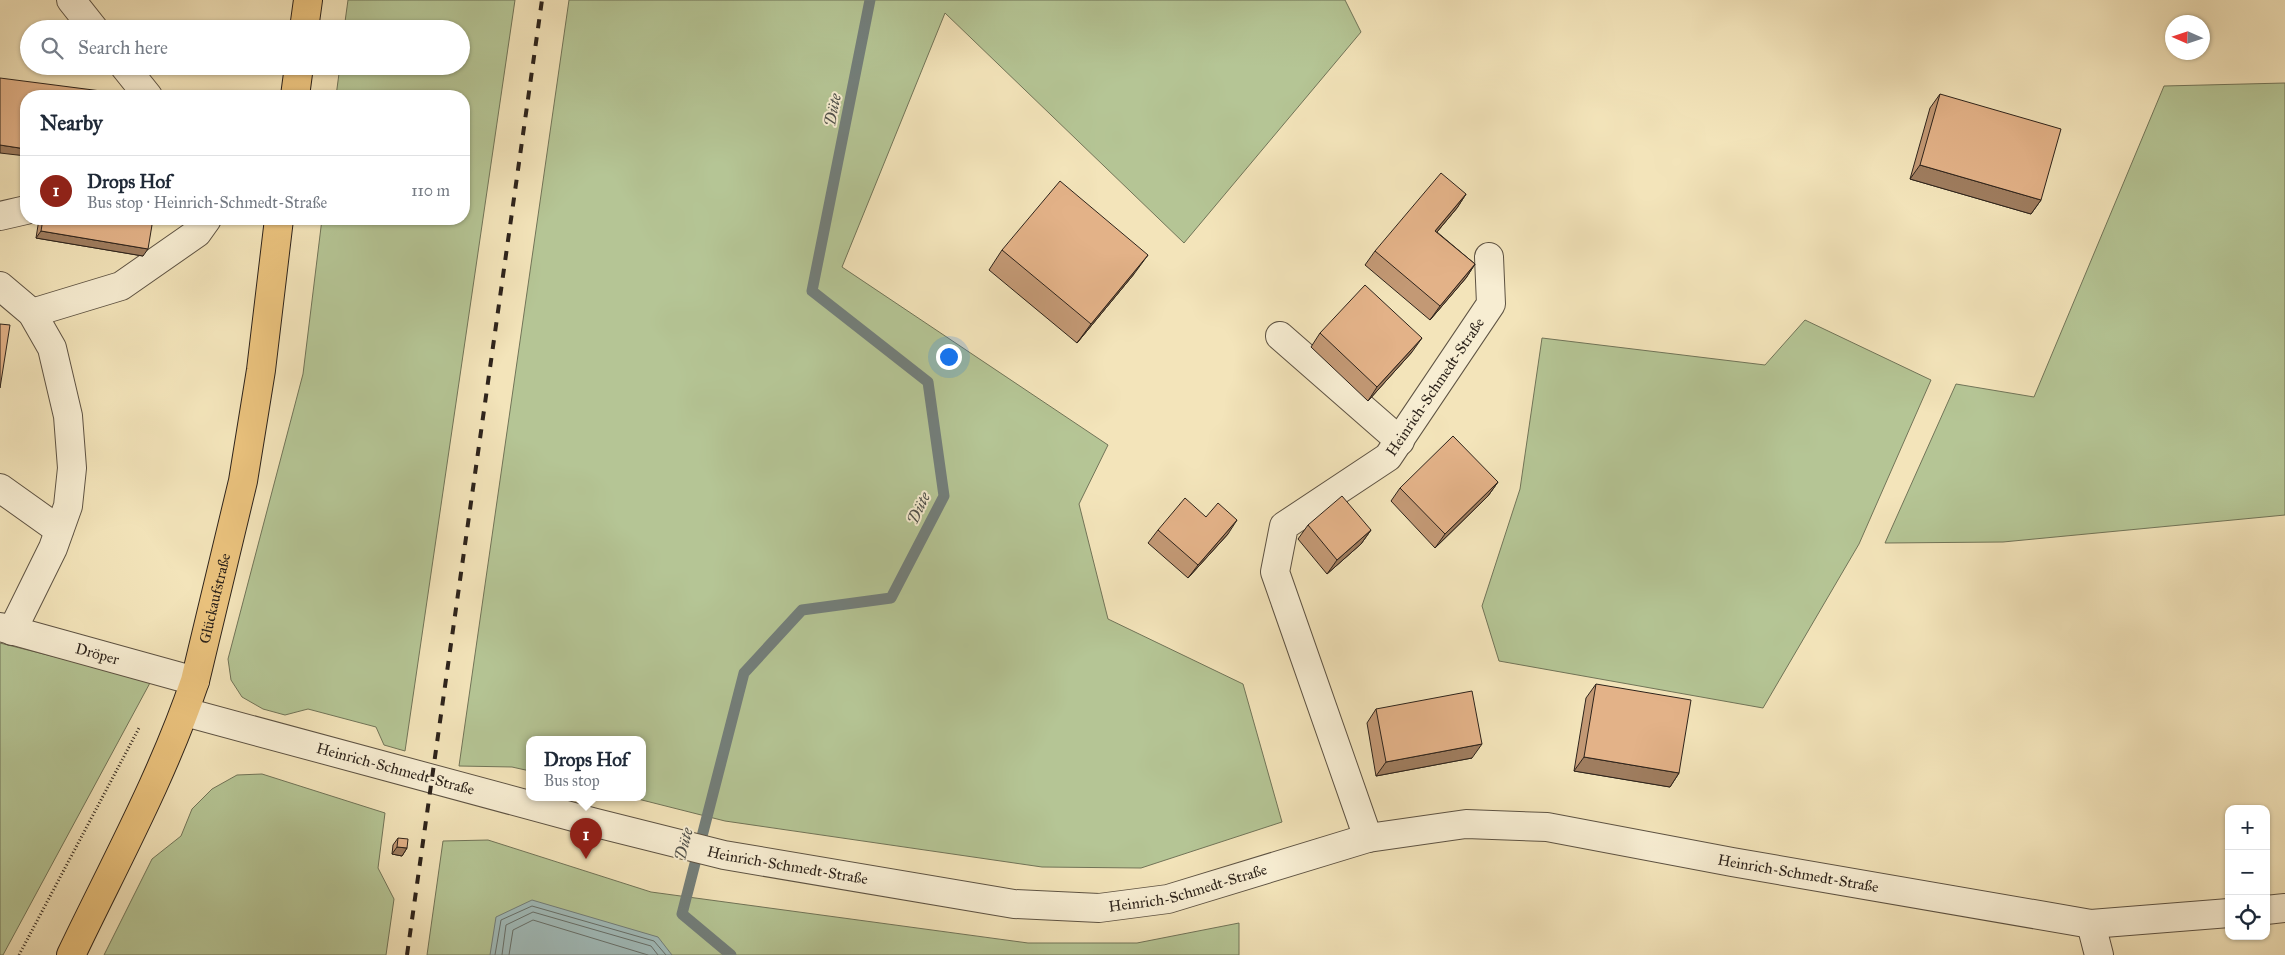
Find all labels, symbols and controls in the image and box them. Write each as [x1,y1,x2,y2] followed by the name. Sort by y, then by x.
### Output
[2165,15,2210,60] north arrow
[20,20,470,75] search box
[38,34,66,62] icon: search
[78,36,168,59] text: Search here
[820,91,845,128] water label: Düte
[40,110,103,136] text: Nearby
[87,170,172,193] text: Drops Hof
[53,181,59,200] text: 1
[411,181,450,200] text: 110 m
[87,193,327,212] text: Bus stop · Heinrich-Schmedt-Straße
[1382,314,1488,459] street label: Heinrich-Schmedt-Straße
[936,344,962,370] your location
[903,488,935,527] water label: Düte
[195,551,234,645] street label: Glückaufstraße
[74,639,122,669] street label: Dröper
[526,736,646,801] popup
[314,739,476,799] street label: Heinrich-Schmedt-Straße
[544,748,628,771] text: Drops Hof
[544,771,600,790] text: Bus stop
[2225,805,2270,940] map controls
[2225,805,2270,850] button: +
[570,818,602,859] pin: 1
[670,825,697,862] water label: Düte
[705,842,869,888] street label: Heinrich-Schmedt-Straße
[1716,850,1880,896] street label: Heinrich-Schmedt-Straße
[2225,850,2270,895] button: −
[1107,860,1269,916] street label: Heinrich-Schmedt-Straße
[2225,895,2270,940] button: locate

